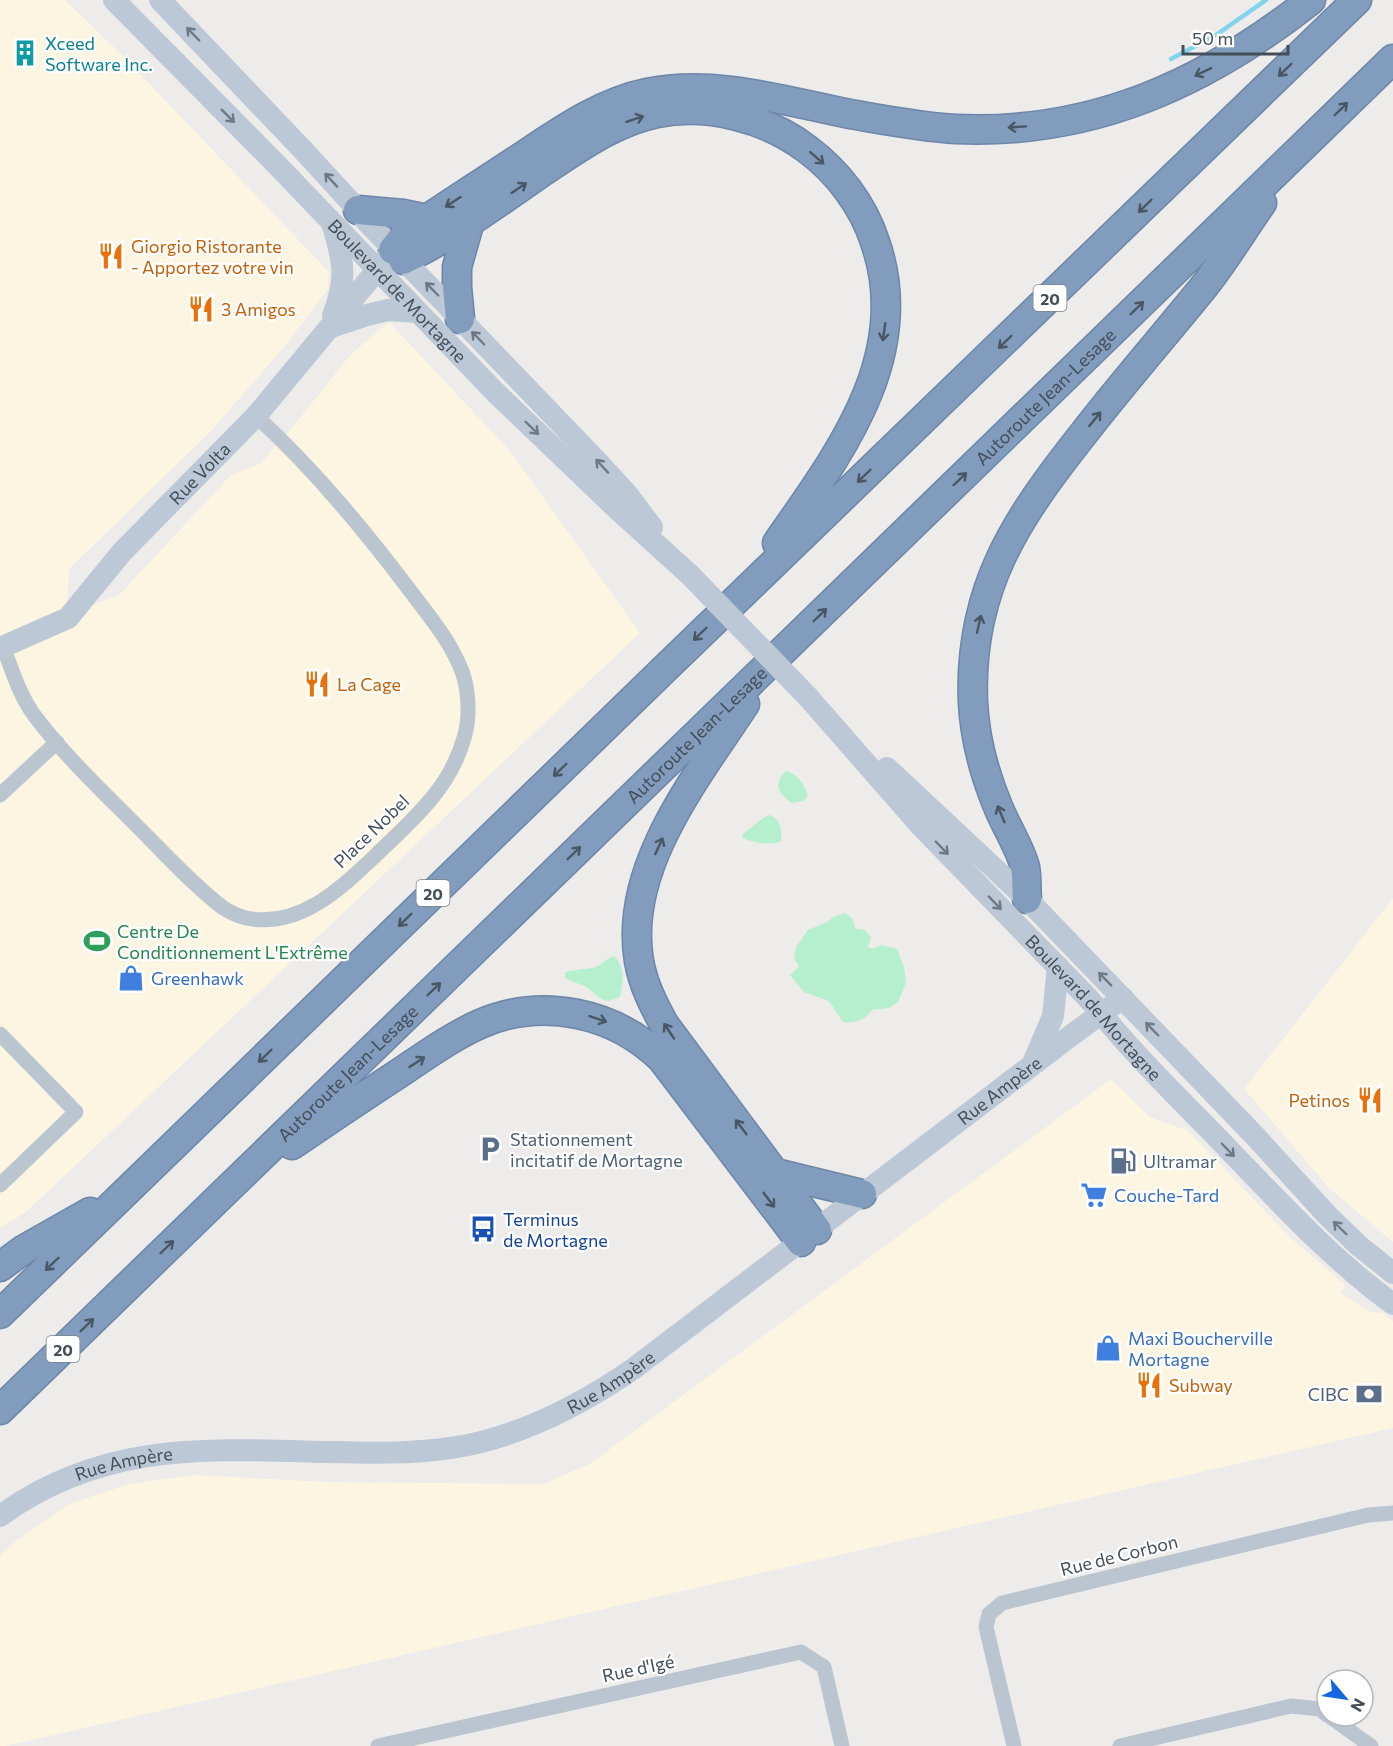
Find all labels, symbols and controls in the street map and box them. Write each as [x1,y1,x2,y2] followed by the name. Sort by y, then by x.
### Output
[1183,18,1288,56] scale bar
[185,26,200,41] one-way arrow
[1192,27,1233,49] text: 50 m
[45,32,153,75] place label: Xceed Software Inc.
[10,38,40,68] building icon: Xceed Software Inc.
[1277,63,1292,77] one-way arrow
[1194,67,1212,78] one-way arrow
[1333,102,1348,117] one-way arrow
[220,108,235,123] one-way arrow
[625,113,644,124] one-way arrow
[1008,122,1028,133] one-way arrow
[809,151,825,164] one-way arrow
[324,173,338,188] one-way arrow
[510,182,527,194] one-way arrow
[445,196,462,208] one-way arrow
[1137,199,1152,213] one-way arrow
[324,214,471,367] street label: Boulevard de Mortagne
[131,235,294,278] place label: Giorgio Ristorante - Apportez votre vin
[96,241,126,271] restaurant icon: Giorgio Ristorante - Apportez votre vin
[424,282,439,297] one-way arrow
[1034,285,1066,311] road number: 20
[186,294,216,324] restaurant icon: 3 Amigos
[221,298,296,320] place label: 3 Amigos
[1129,301,1144,315] one-way arrow
[879,321,890,341] one-way arrow
[970,323,1120,469] street label: Autoroute Jean-Lesage
[471,331,486,346] one-way arrow
[997,334,1012,349] one-way arrow
[1088,412,1102,427] one-way arrow
[524,421,539,435] one-way arrow
[164,438,235,509] street label: Rue Volta
[594,459,609,474] one-way arrow
[857,469,872,483] one-way arrow
[952,472,967,487] one-way arrow
[812,608,827,622] one-way arrow
[974,615,985,634] one-way arrow
[693,627,708,641] one-way arrow
[622,662,771,808] street label: Autoroute Jean-Lesage
[302,669,332,699] restaurant icon: La Cage
[337,673,401,695] place label: La Cage
[553,763,568,777] one-way arrow
[329,790,413,872] street label: Place Nobel
[995,806,1007,824] one-way arrow
[653,838,665,856] one-way arrow
[935,840,949,855] one-way arrow
[566,846,581,860] one-way arrow
[416,880,450,906] road number: 20
[988,896,1003,911] one-way arrow
[397,913,412,928] one-way arrow
[117,920,348,963] place label: Centre De Conditionnement L'Extrême
[82,926,112,956] sports icon: Centre De Conditionnement L'Extrême
[1021,930,1166,1085] street label: Boulevard de Mortagne
[116,963,146,993] shop icon: Greenhawk
[151,967,244,989] place label: Greenhawk
[1097,971,1112,986] one-way arrow
[426,982,441,996] one-way arrow
[273,1000,422,1146] street label: Autoroute Jean-Lesage
[588,1015,607,1026] one-way arrow
[1145,1021,1160,1036] one-way arrow
[663,1023,675,1040] one-way arrow
[258,1049,273,1063] one-way arrow
[953,1051,1045,1129] street label: Rue Ampère
[408,1056,424,1068] one-way arrow
[1355,1085,1385,1115] restaurant icon: Petinos
[1289,1089,1350,1111] place label: Petinos
[734,1119,747,1135] one-way arrow
[510,1128,683,1171] place label: Stationnement incitatif de Mortagne
[475,1134,505,1164] parking icon: Stationnement incitatif de Mortagne
[1221,1142,1236,1157] one-way arrow
[1108,1146,1138,1176] fuel station icon: Ultramar
[1143,1150,1217,1172] place label: Ultramar
[1079,1180,1109,1210] supermarket icon: Couche-Tard
[1114,1184,1219,1206] place label: Couche-Tard
[763,1191,776,1207] one-way arrow
[503,1208,608,1251] place label: Terminus de Mortagne
[468,1214,498,1244] bus stop icon: Terminus de Mortagne
[1332,1220,1347,1235] one-way arrow
[160,1240,175,1254] one-way arrow
[44,1256,59,1271] one-way arrow
[80,1318,95,1332] one-way arrow
[1128,1327,1273,1370] place label: Maxi Boucherville Mortagne
[1093,1333,1123,1363] shop icon: Maxi Boucherville Mortagne
[46,1336,80,1362] road number: 20
[563,1346,659,1418] street label: Rue Ampère
[1134,1370,1164,1400] restaurant icon: Subway
[1169,1374,1233,1396] place label: Subway
[1354,1379,1384,1409] bank icon: CIBC
[1308,1383,1349,1405] place label: CIBC
[72,1442,174,1485] street label: Rue Ampère
[1058,1530,1180,1580] street label: Rue de Corbon
[600,1650,676,1686] street label: Rue d'Igé
[1315,1668,1375,1728] north arrow
[1347,1696,1370,1715] text: N

